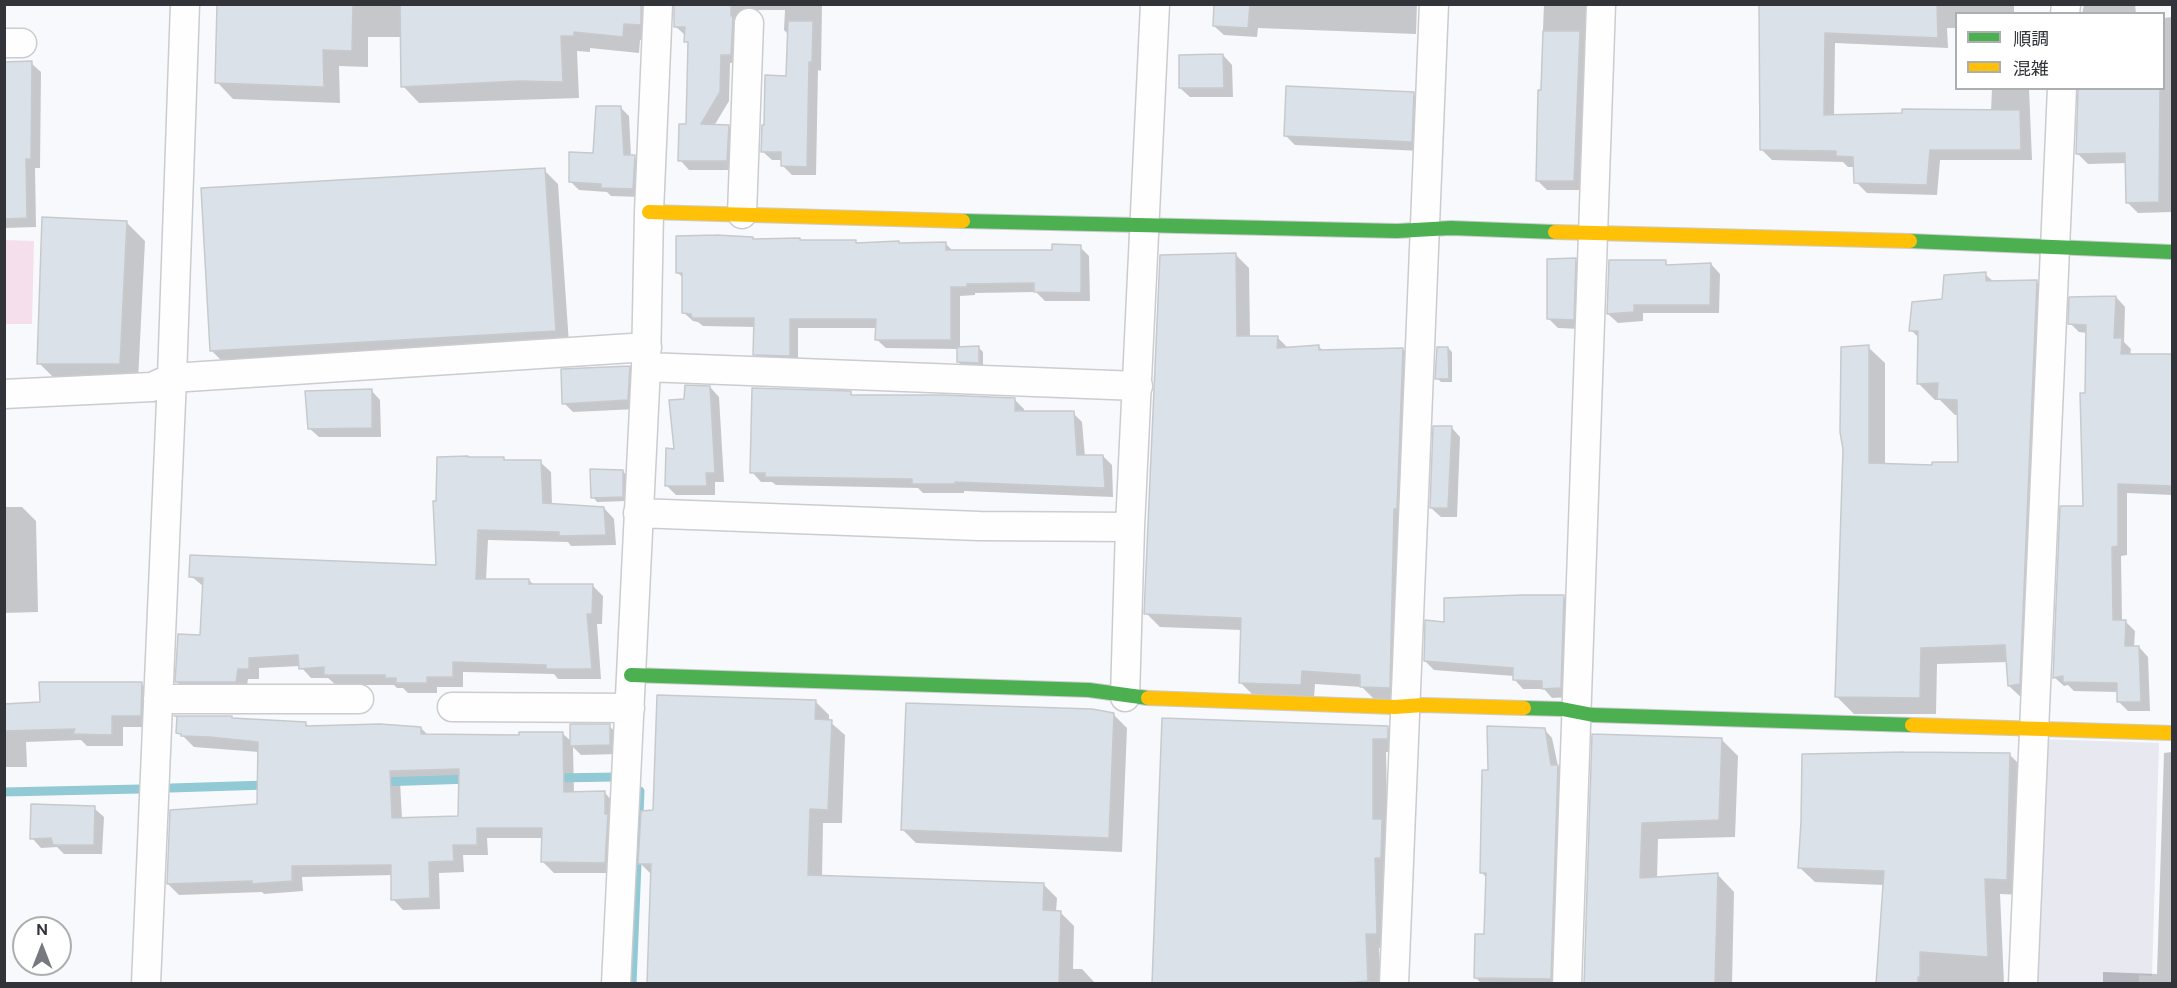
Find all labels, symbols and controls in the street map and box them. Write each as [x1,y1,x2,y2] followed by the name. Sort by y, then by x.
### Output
[1955,12,2165,90] legend
[2013,27,2049,51] text: 順調
[2013,57,2049,81] text: 混雑
[12,916,72,976] north arrow
[36,919,48,940] text: N

